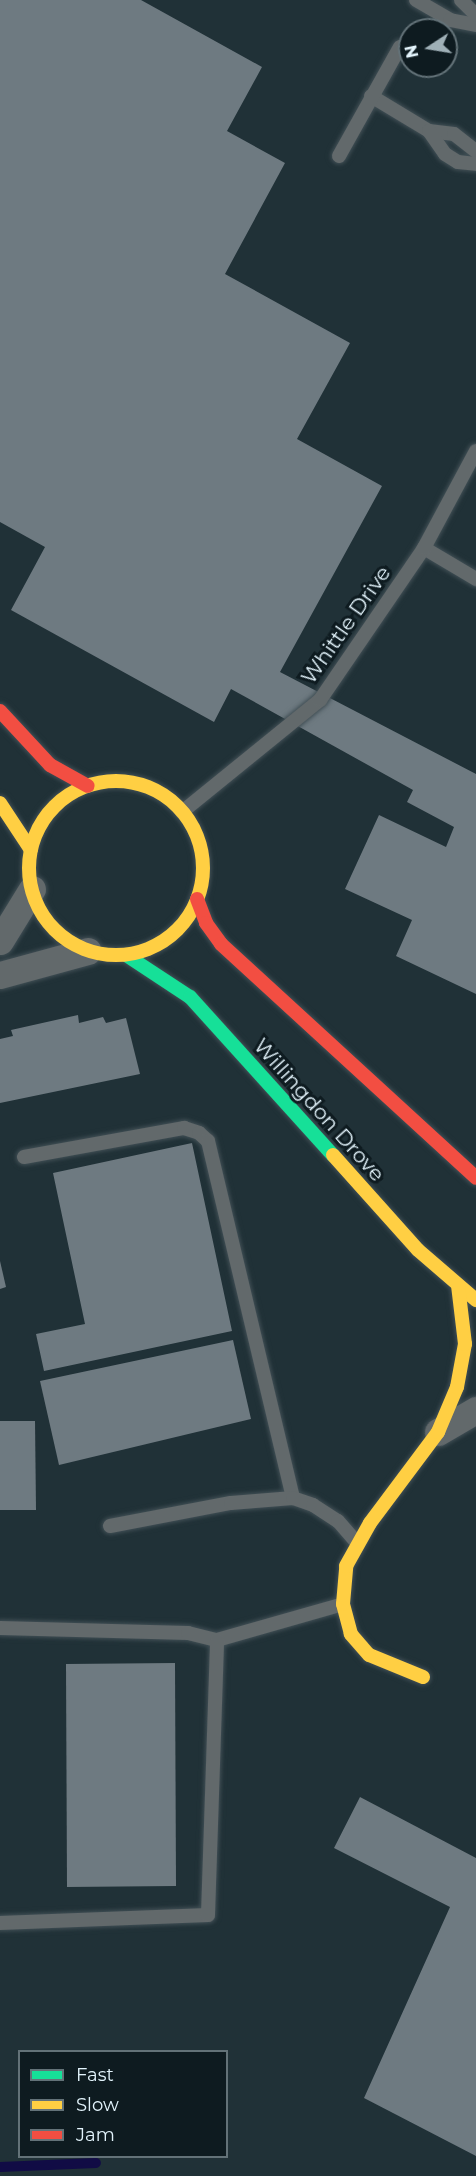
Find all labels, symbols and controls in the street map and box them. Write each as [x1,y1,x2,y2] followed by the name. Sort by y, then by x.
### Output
[398,18,458,78] north arrow
[401,43,422,60] text: N
[296,561,396,689] street label: Whittle Drive
[248,1033,390,1187] street label: Willingdon Drove
[18,2050,228,2158] legend
[76,2064,114,2086] text: Fast
[76,2094,119,2116] text: Slow
[76,2124,115,2146] text: Jam

